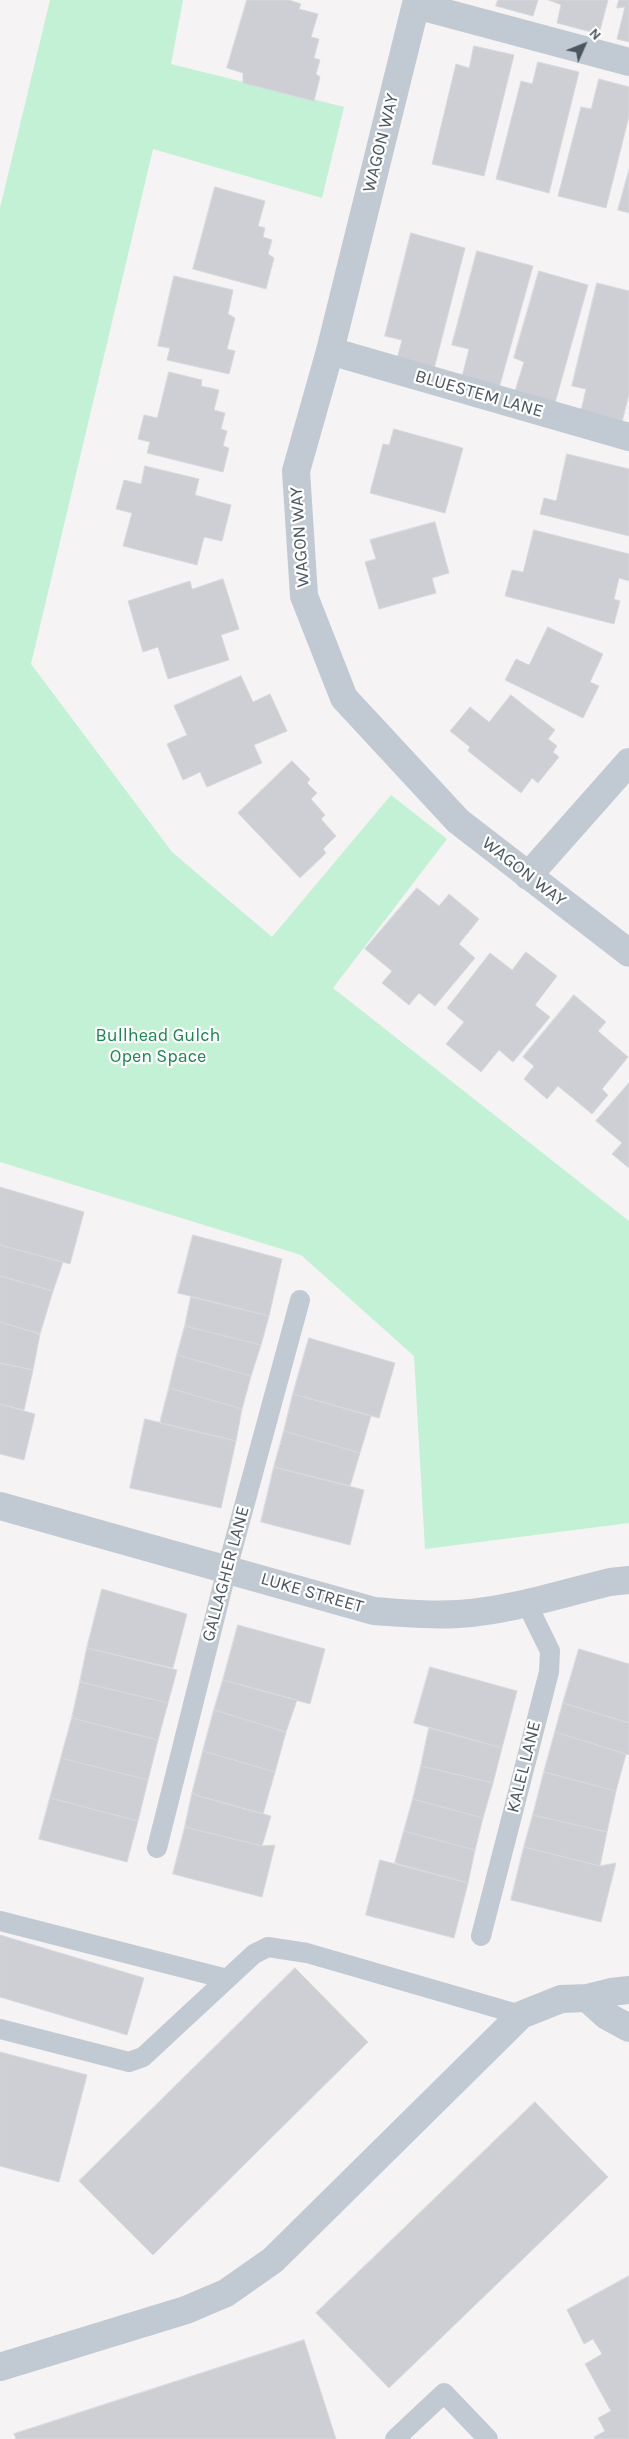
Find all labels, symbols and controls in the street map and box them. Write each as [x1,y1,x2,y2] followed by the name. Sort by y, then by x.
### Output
[559,20,609,70] north arrow
[586,25,605,44] text: N
[358,91,404,195] street label: WAGON WAY
[412,365,546,423] street label: BLUESTEM LANE
[286,486,314,588] street label: WAGON WAY
[478,832,570,912] street label: WAGON WAY
[96,1025,220,1068] park label: Bullhead Gulch Open Space
[198,1504,254,1644] street label: GALLAGHER LANE
[258,1568,366,1618] street label: LUKE STREET
[502,1719,546,1815] street label: KALEL LANE

